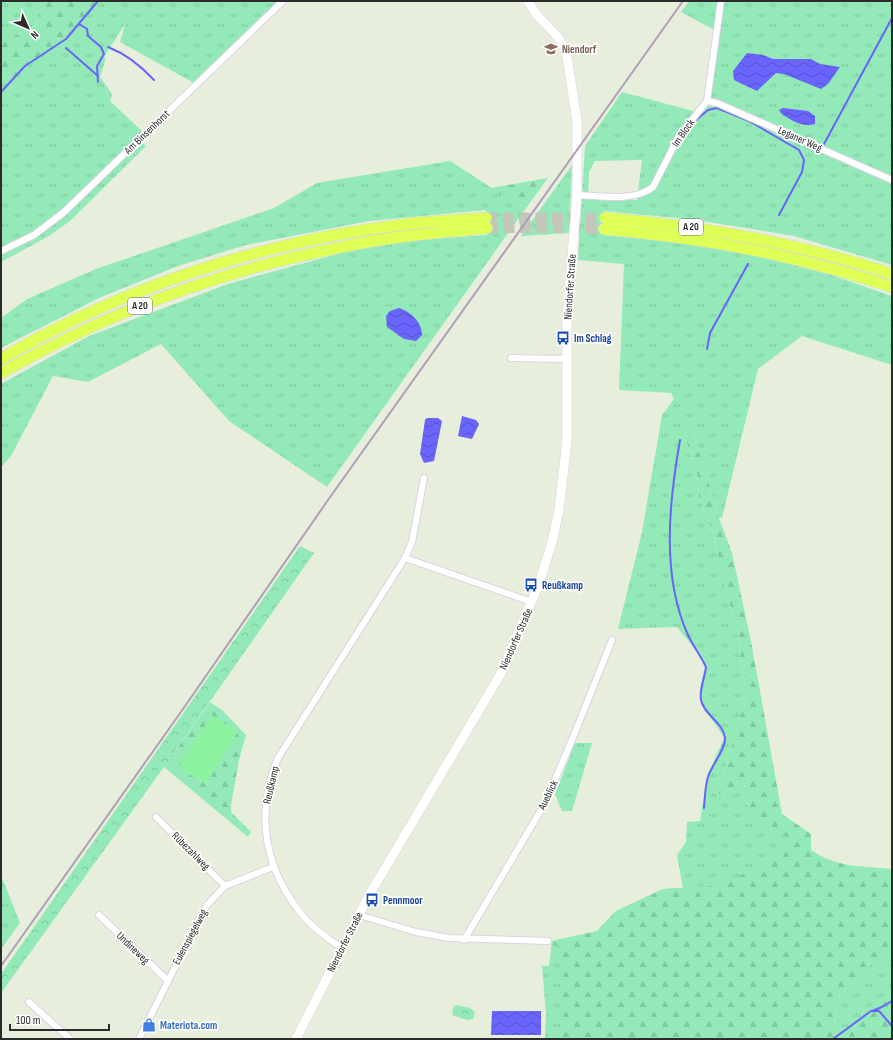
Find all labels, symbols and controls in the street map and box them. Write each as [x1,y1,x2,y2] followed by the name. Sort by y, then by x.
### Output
[8,8,48,48] north arrow
[28,28,41,41] text: N
[543,41,559,57] school or university icon: Niendorf
[562,43,597,56] place label: Niendorf
[121,107,173,158] street label: Am Binsenhorst
[669,116,698,149] street label: Im Block
[776,124,825,155] street label: Leganer Weg
[679,219,703,235] road number: A 20
[561,254,579,320] street label: Niendorfer Straße
[128,298,152,314] road number: A 20
[555,330,571,346] bus stop icon: Im Schlag
[574,332,612,345] place label: Im Schlag
[523,577,539,593] bus stop icon: Reußkamp
[542,579,583,592] place label: Reußkamp
[497,606,535,672] street label: Niendorfer Straße
[260,765,282,805] street label: Reußkamp
[535,777,561,813] street label: Aueblick
[169,829,213,873] street label: Rübezahlweg
[364,892,380,908] bus stop icon: Pennmoor
[383,894,423,907] place label: Pennmoor
[170,906,210,967] street label: Eulenspiegelweg
[324,910,366,974] street label: Niendorfer Straße
[114,929,153,967] street label: Undineweg
[10,1006,109,1032] scale bar
[16,1013,41,1028] text: 100 m
[141,1017,157,1033] shop icon: Materiota.com
[160,1019,217,1032] place label: Materiota.com

